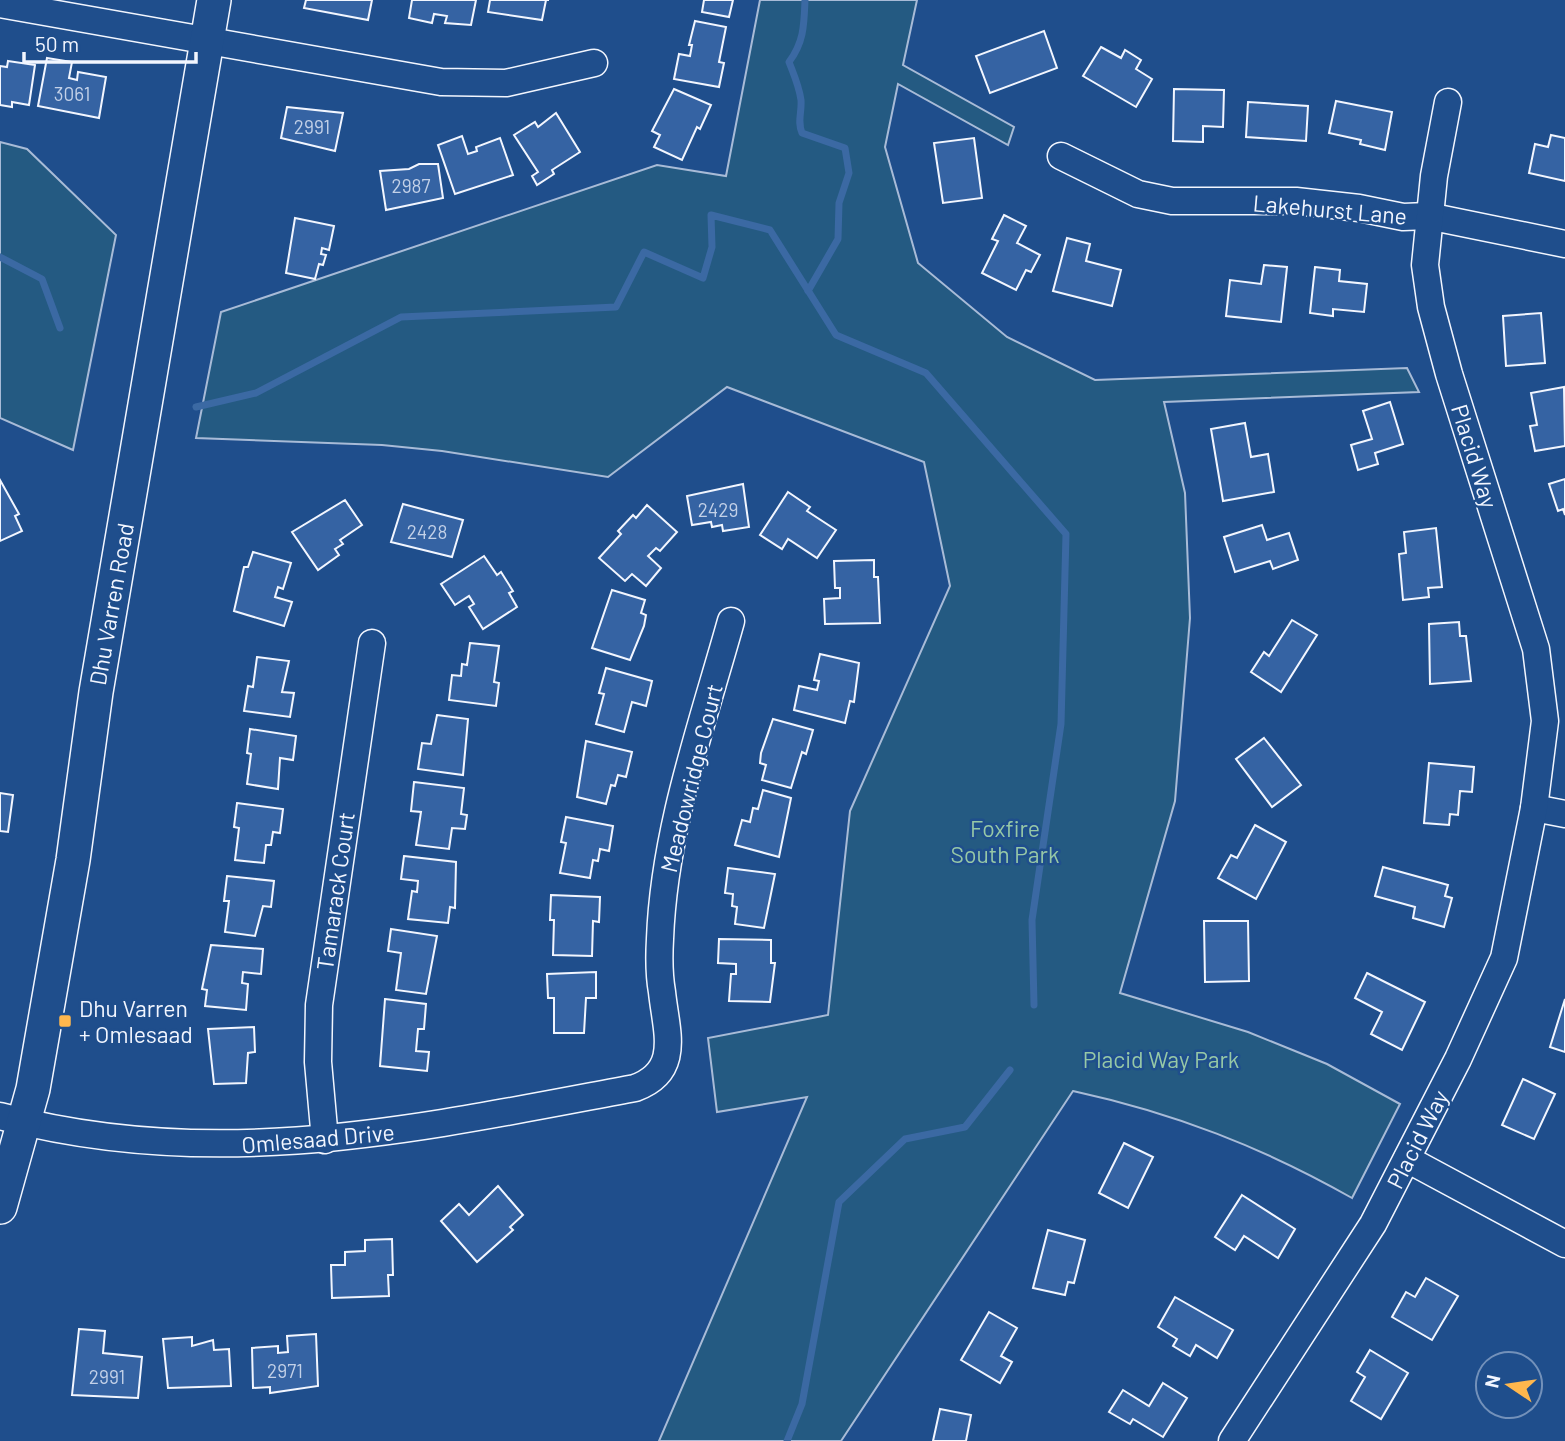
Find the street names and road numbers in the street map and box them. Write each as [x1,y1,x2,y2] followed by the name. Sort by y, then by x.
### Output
[1252,188,1408,230] street label: Lakehurst Lane
[1446,401,1504,512] street label: Placid Way
[83,521,139,687] street label: Dhu Varren Road
[654,681,728,875] street label: Meadowridge Court
[310,810,360,972] street label: Tamarack Court
[1380,1085,1454,1193] street label: Placid Way
[240,1117,396,1159] street label: Omlesaad Drive

